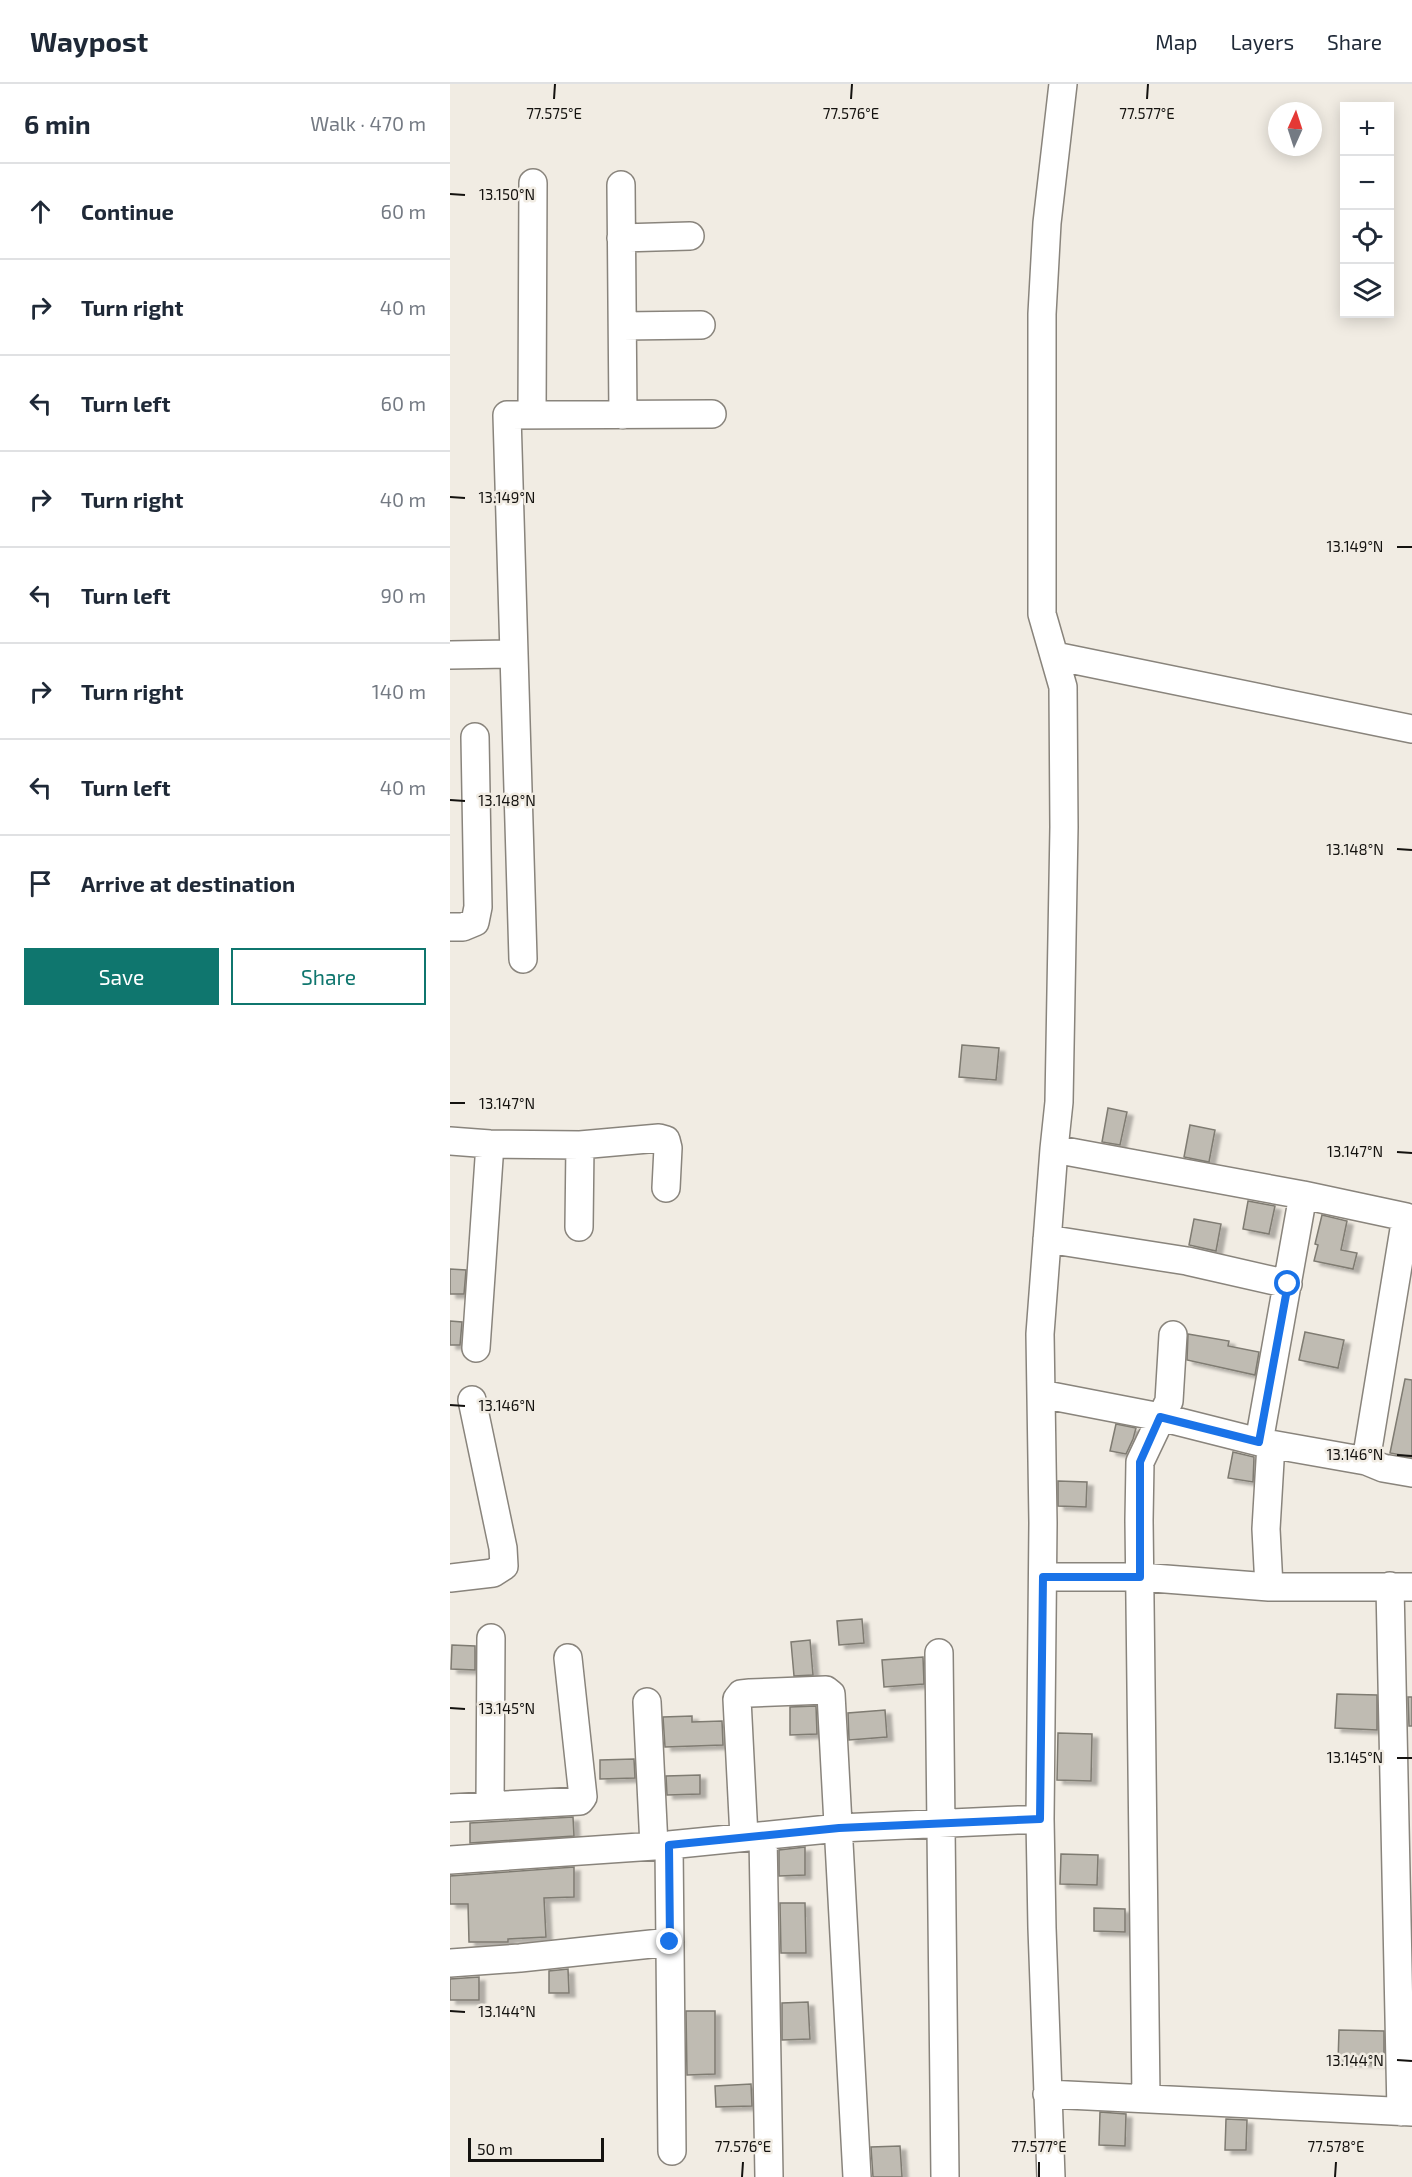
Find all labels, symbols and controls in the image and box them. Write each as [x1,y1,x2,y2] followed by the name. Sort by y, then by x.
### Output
[30,24,148,58] text: Waypost
[1155,29,1197,54] text: Map
[1230,29,1294,54] text: Layers
[1327,29,1382,54] text: Share
[1268,102,1322,156] north arrow
[1340,102,1394,318] map controls
[1340,102,1394,156] button: +
[526,104,582,122] text: 77.575°E
[823,104,879,122] text: 77.576°E
[1119,104,1175,122] text: 77.577°E
[24,108,91,139] text: 6 min
[310,111,426,135] text: Walk · 470 m
[1340,156,1394,210] button: −
[479,185,535,203] text: 13.150°N
[24,195,57,228] icon: ahead
[81,198,174,224] text: Continue
[381,199,426,223] text: 60 m
[1340,210,1394,264] button: locate
[1340,264,1394,318] button: layers
[24,291,57,324] icon: right
[81,294,183,320] text: Turn right
[380,295,426,319] text: 40 m
[24,387,57,420] icon: left
[81,390,170,416] text: Turn left
[381,391,426,415] text: 60 m
[24,483,57,516] icon: right
[81,486,183,512] text: Turn right
[380,487,426,511] text: 40 m
[479,488,535,506] text: 13.149°N
[1327,537,1383,555] text: 13.149°N
[24,579,57,612] icon: left
[81,582,170,608] text: Turn left
[381,583,426,607] text: 90 m
[24,675,57,708] icon: right
[81,678,183,704] text: Turn right
[372,679,426,703] text: 140 m
[24,771,57,804] icon: left
[81,774,170,800] text: Turn left
[380,775,426,799] text: 40 m
[478,791,536,809] text: 13.148°N
[1326,840,1384,858] text: 13.148°N
[24,867,57,900] icon: arrive
[81,870,295,896] text: Arrive at destination
[24,948,219,1005] button: Save
[231,948,426,1005] button: Share
[479,1094,535,1112] text: 13.147°N
[1327,1142,1383,1160] text: 13.147°N
[1274,1270,1300,1296] route start
[479,1396,535,1414] text: 13.146°N
[1327,1445,1383,1463] text: 13.146°N
[479,1699,535,1717] text: 13.145°N
[1327,1748,1383,1766] text: 13.145°N
[656,1928,682,1954] route end
[478,2002,536,2020] text: 13.144°N
[1326,2051,1384,2069] text: 13.144°N
[468,2135,604,2162] scale bar
[715,2137,771,2155] text: 77.576°E
[1011,2137,1067,2155] text: 77.577°E
[1308,2137,1364,2155] text: 77.578°E
[477,2139,513,2158] text: 50 m

